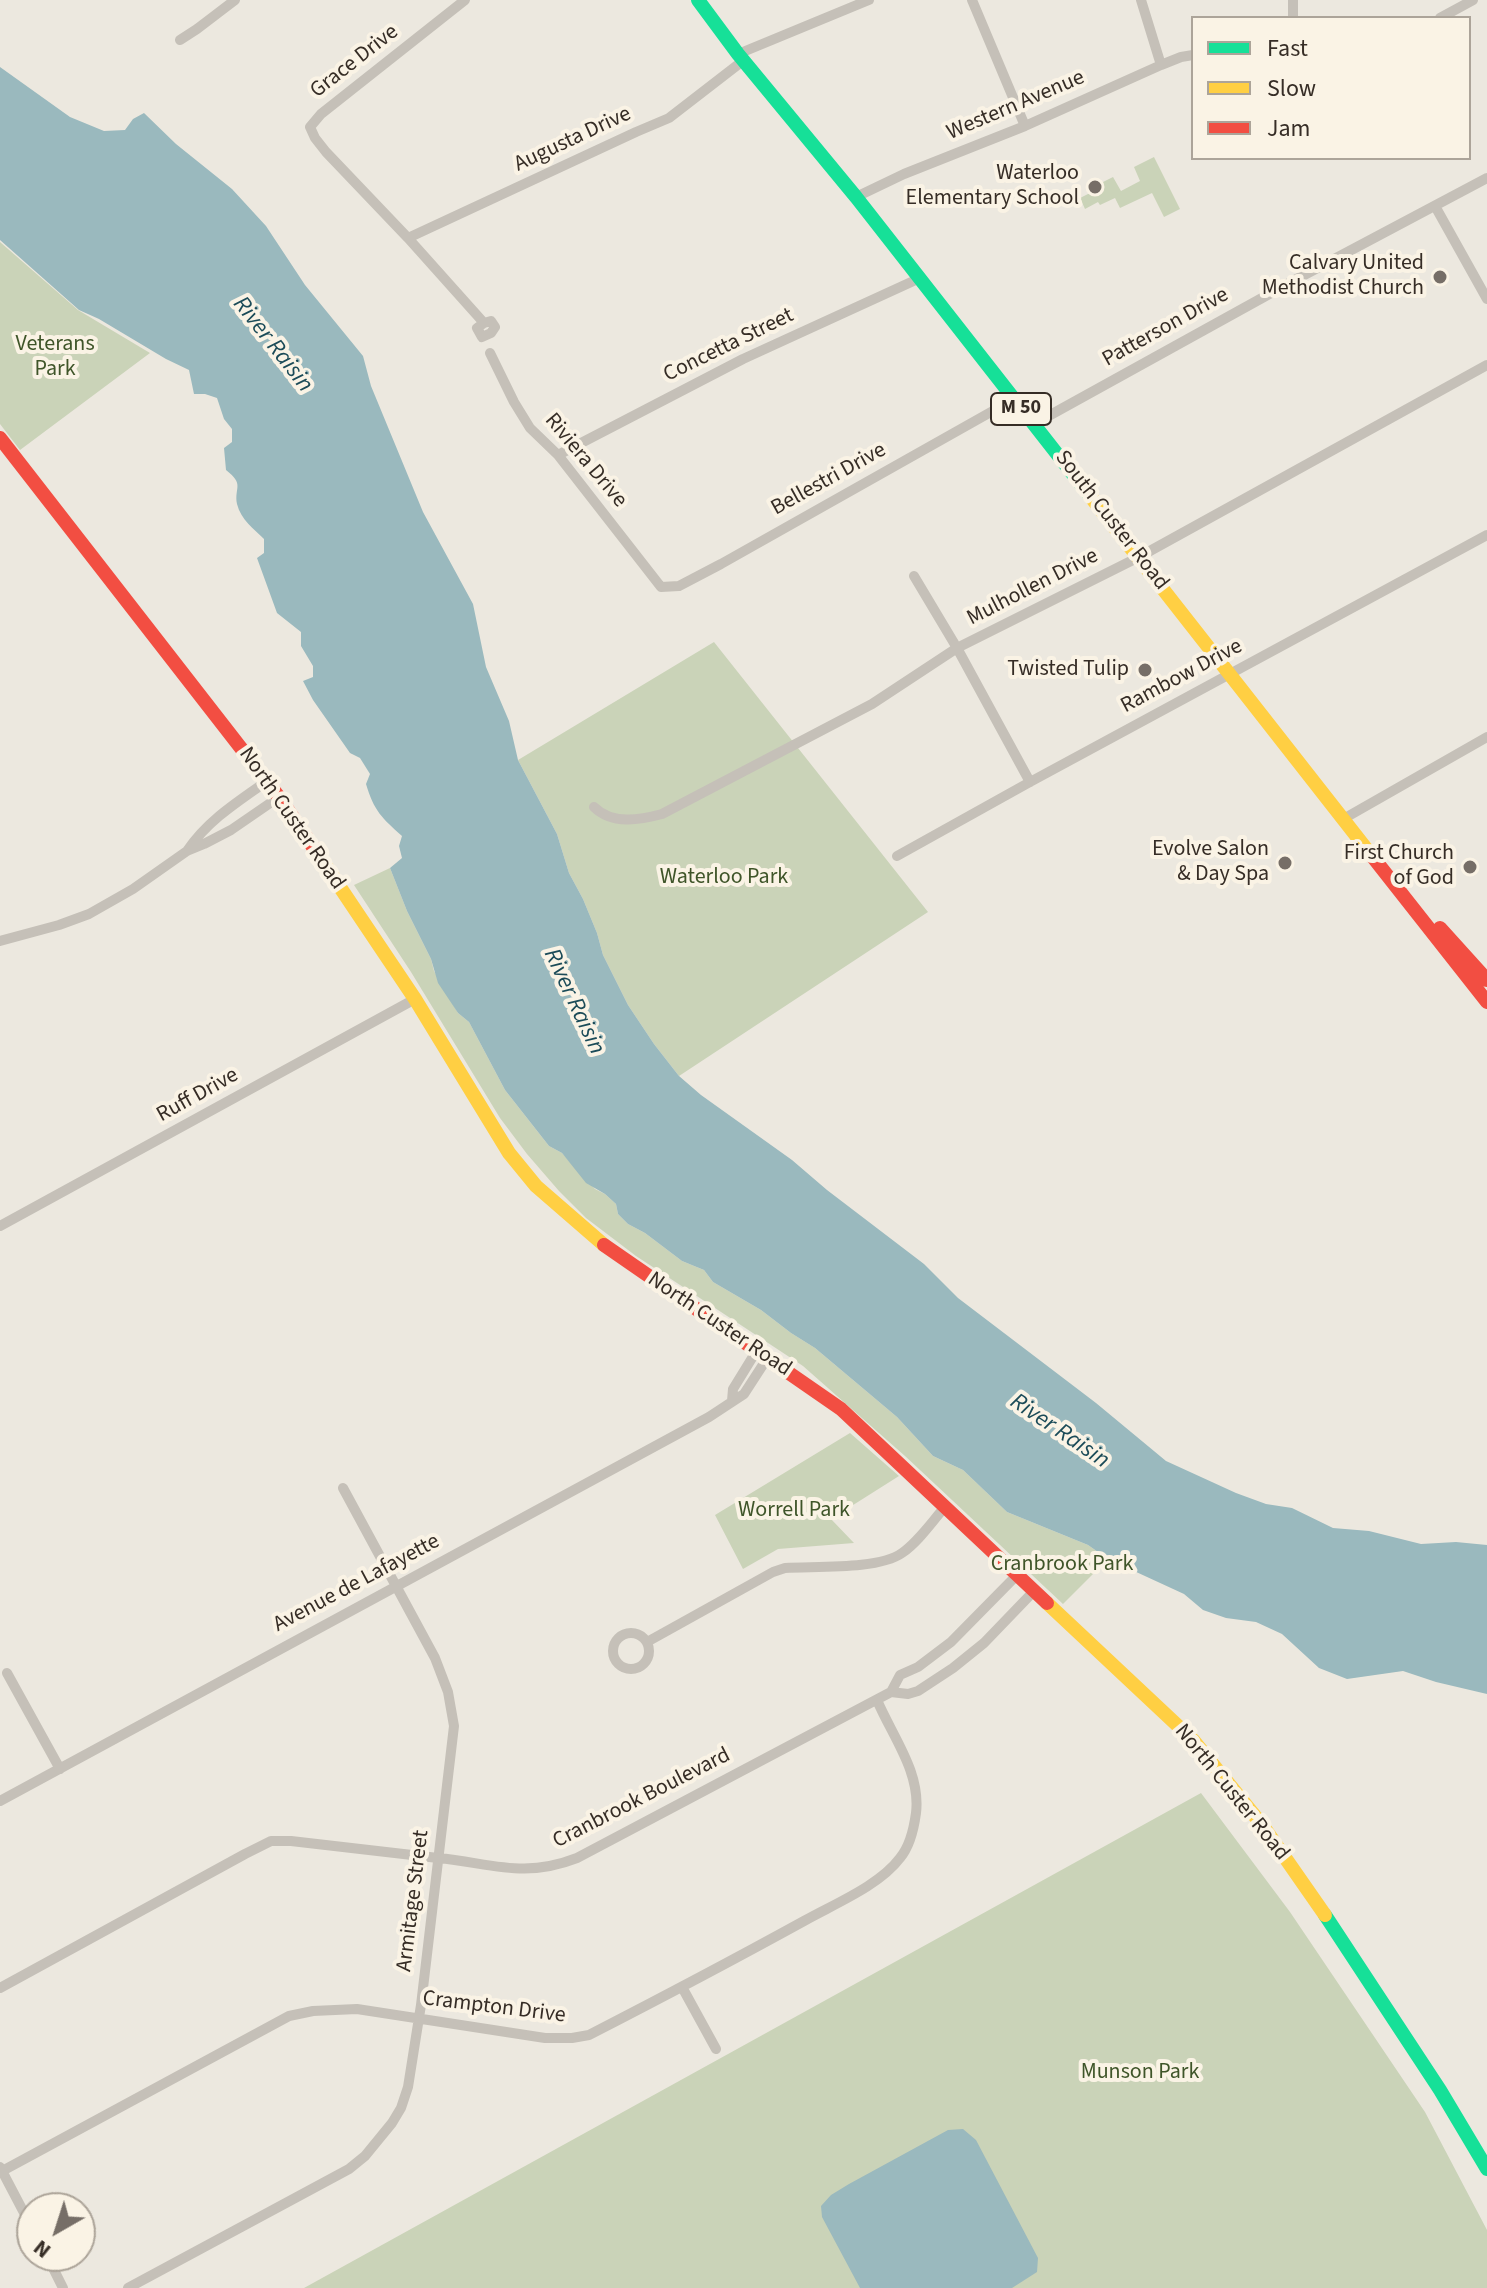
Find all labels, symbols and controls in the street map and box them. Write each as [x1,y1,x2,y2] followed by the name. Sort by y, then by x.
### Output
[1191,16,1471,160] legend
[306,19,404,105] street label: Grace Drive
[1267,31,1308,66] text: Fast
[943,65,1089,147] street label: Western Avenue
[1267,71,1316,106] text: Slow
[510,101,636,179] street label: Augusta Drive
[1267,111,1311,146] text: Jam
[906,161,1079,212] place label: Waterloo Elementary School
[1086,178,1104,196] marker: Waterloo Elementary School
[1262,251,1424,302] place label: Calvary United Methodist Church
[1431,268,1449,286] marker: Calvary United Methodist Church
[1098,282,1234,374] street label: Patterson Drive
[226,291,318,399] water label: River Raisin
[660,303,798,389] street label: Concetta Street
[15,332,95,384] park label: Veterans Park
[991,393,1051,425] road number: M 50
[538,409,632,513] street label: Riviera Drive
[767,438,891,522] street label: Bellestri Drive
[1048,446,1174,596] street label: South Custer Road
[963,544,1103,632] street label: Mulhollen Drive
[1117,634,1247,720] street label: Rambow Drive
[1007,657,1129,683] place label: Twisted Tulip
[1136,661,1154,679] marker: Twisted Tulip
[232,743,350,895] street label: North Custer Road
[1152,837,1269,888] place label: Evolve Salon & Day Spa
[1344,841,1454,892] place label: First Church of God
[1276,854,1294,872] marker: Evolve Salon & Day Spa
[1461,858,1479,876] marker: First Church of God
[660,865,788,891] park label: Waterloo Park
[536,944,610,1060] water label: River Raisin
[153,1063,243,1129] street label: Ruff Drive
[642,1267,796,1383] street label: North Custer Road
[1004,1388,1114,1476] water label: River Raisin
[738,1498,850,1524] park label: Worrell Park
[269,1529,445,1639] street label: Avenue de Lafayette
[991,1552,1133,1578] park label: Cranbrook Park
[1168,1719,1294,1867] street label: North Custer Road
[549,1743,735,1855] street label: Cranbrook Boulevard
[392,1829,436,1973] street label: Armitage Street
[421,1986,567,2030] street label: Crampton Drive
[1081,2060,1199,2086] park label: Munson Park
[16,2192,96,2272] north arrow
[26,2232,58,2266] text: N

